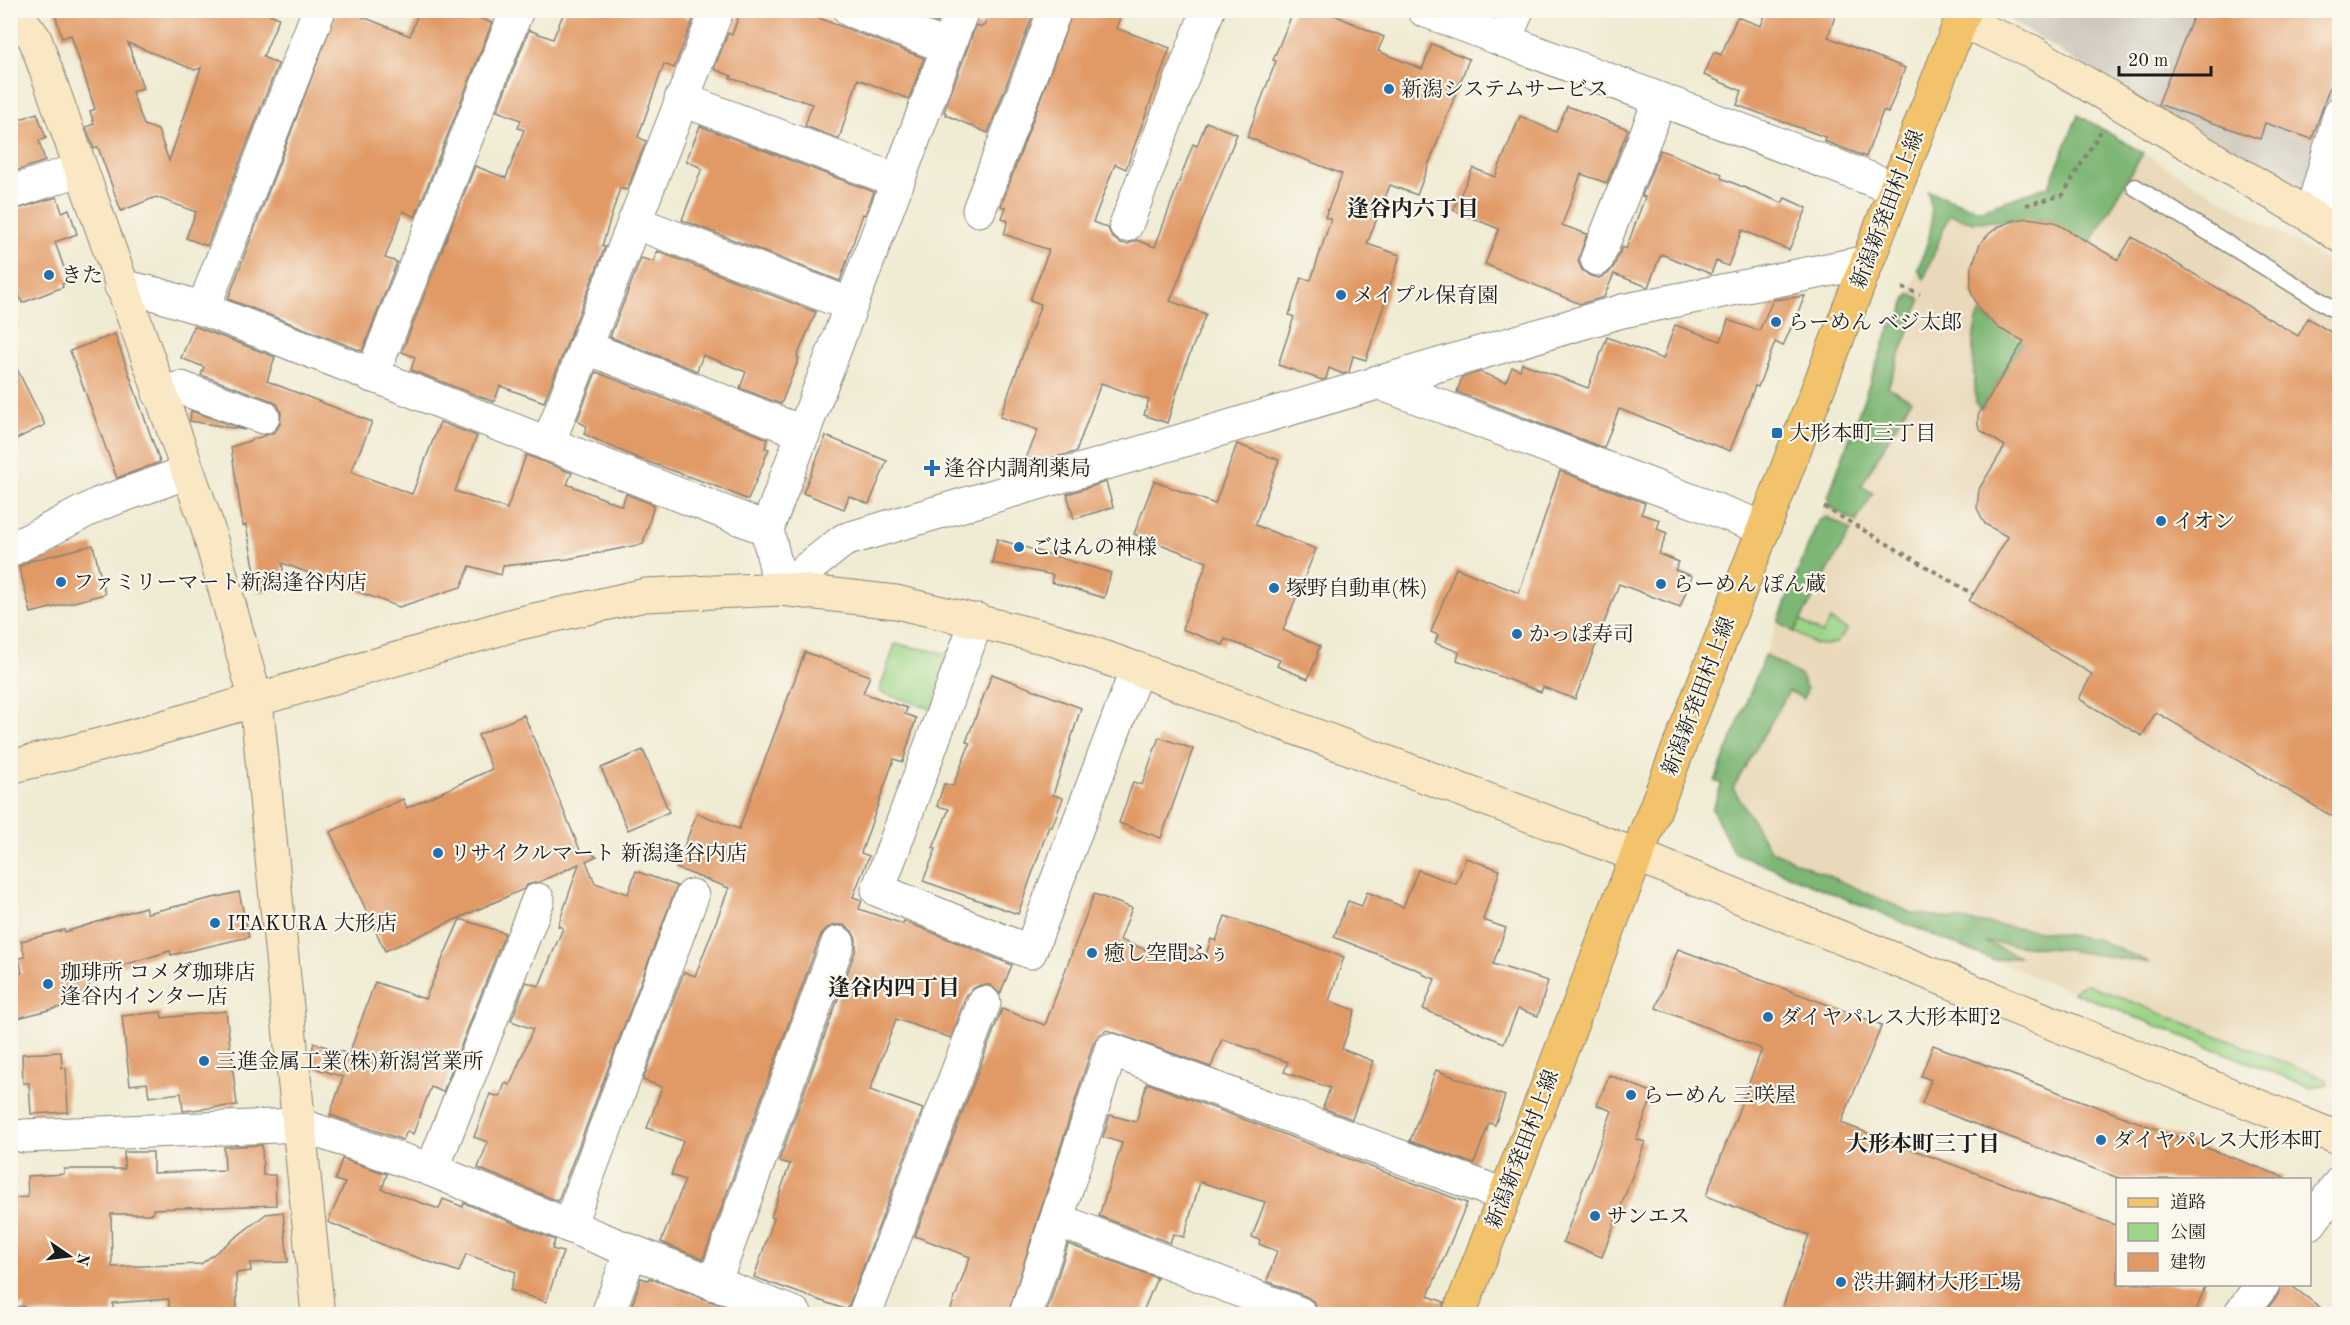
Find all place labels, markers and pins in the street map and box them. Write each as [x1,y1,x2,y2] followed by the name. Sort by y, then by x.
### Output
[1401,78,1608,101] place label: 新潟システムサービス
[1382,82,1396,96] marker: 新潟システムサービス
[61,265,103,287] place label: きた
[42,268,56,282] marker: きた
[1353,284,1498,307] place label: メイプル保育園
[1334,288,1348,302] marker: メイプル保育園
[1788,311,1962,334] place label: らーめん ベジ太郎
[1769,315,1783,329] marker: らーめん ベジ太郎
[1789,422,1936,445] place label: 大形本町三丁目
[1770,426,1784,440] marker: 大形本町三丁目
[944,457,1091,480] place label: 逢谷内調剤薬局
[925,461,939,475] marker: 逢谷内調剤薬局
[2173,511,2235,533] place label: イオン
[2154,514,2168,528] marker: イオン
[1031,536,1157,559] place label: ごはんの神様
[1012,540,1026,554] marker: ごはんの神様
[73,571,367,594] place label: ファミリーマート新潟逢谷内店
[1673,573,1826,596] place label: らーめん ぽん蔵
[54,575,68,589] marker: ファミリーマート新潟逢谷内店
[1286,577,1428,600] place label: 塚野自動車(株)
[1654,577,1668,591] marker: らーめん ぽん蔵
[1267,581,1281,595] marker: 塚野自動車(株)
[1529,623,1634,646] place label: かっぱ寿司
[1510,627,1524,641] marker: かっぱ寿司
[450,842,747,865] place label: リサイクルマート 新潟逢谷内店
[431,846,445,860] marker: リサイクルマート 新潟逢谷内店
[227,912,397,935] place label: ITAKURA 大形店
[208,916,222,930] marker: ITAKURA 大形店
[1104,942,1230,965] place label: 癒し空間ふぅ
[1085,946,1099,960] marker: 癒し空間ふぅ
[60,961,255,1008] place label: 珈琲所 コメダ珈琲店 逢谷内インター店
[41,977,55,991] marker: 珈琲所 コメダ珈琲店 逢谷内インター店
[1780,1006,2001,1029] place label: ダイヤパレス大形本町2
[1761,1010,1775,1024] marker: ダイヤパレス大形本町2
[216,1050,484,1073] place label: 三進金属工業(株)新潟営業所
[197,1054,211,1068] marker: 三進金属工業(株)新潟営業所
[1643,1084,1796,1107] place label: らーめん 三咲屋
[1624,1088,1638,1102] marker: らーめん 三咲屋
[2113,1129,2322,1152] place label: ダイヤパレス大形本町
[2094,1133,2108,1147] marker: ダイヤパレス大形本町
[1607,1206,1690,1228] place label: サンエス
[1588,1209,1602,1223] marker: サンエス
[1853,1271,2021,1294] place label: 渋井鋼材大形工場
[1834,1275,1848,1289] marker: 渋井鋼材大形工場

